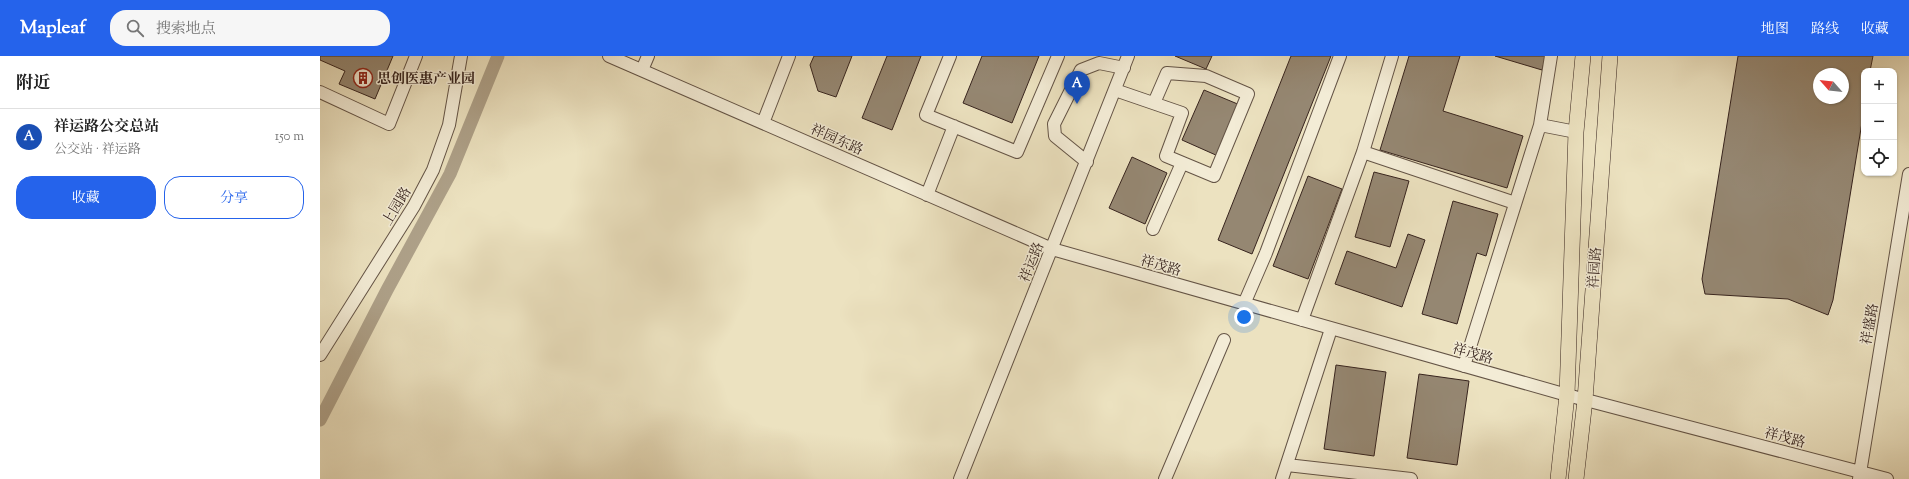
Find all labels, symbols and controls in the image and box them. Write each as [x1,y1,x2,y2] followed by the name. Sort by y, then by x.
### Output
[110,10,390,46] search box
[20,15,86,42] text: Mapleaf
[124,17,146,39] icon: search
[156,19,216,40] text: 搜索地点
[1761,20,1789,40] text: 地图
[1811,20,1839,40] text: 路线
[1861,20,1889,40] text: 收藏
[352,67,374,89] building icon: 思创医惠产业园
[1813,68,1849,104] north arrow
[1861,68,1897,176] map controls
[1861,68,1897,104] button: +
[377,70,475,90] place label: 思创医惠产业园
[1064,71,1090,104] pin: A
[16,72,50,96] text: 附近
[1861,104,1897,140] button: −
[54,117,159,138] text: 祥运路公交总站
[807,120,866,161] street label: 祥园东路
[24,128,34,146] text: A
[275,128,304,146] text: 150 m
[1861,140,1897,176] button: locate
[54,141,141,159] text: 公交站 · 祥运路
[16,176,156,219] button: 收藏
[164,176,304,219] button: 分享
[378,184,417,230] street label: 上园路
[1016,240,1050,286] street label: 祥运路
[1585,246,1607,290] street label: 祥园路
[1138,252,1183,282] street label: 祥茂路
[1857,302,1884,347] street label: 祥盛路
[1234,307,1254,327] your location
[1450,340,1495,370] street label: 祥茂路
[1762,424,1807,454] street label: 祥茂路

